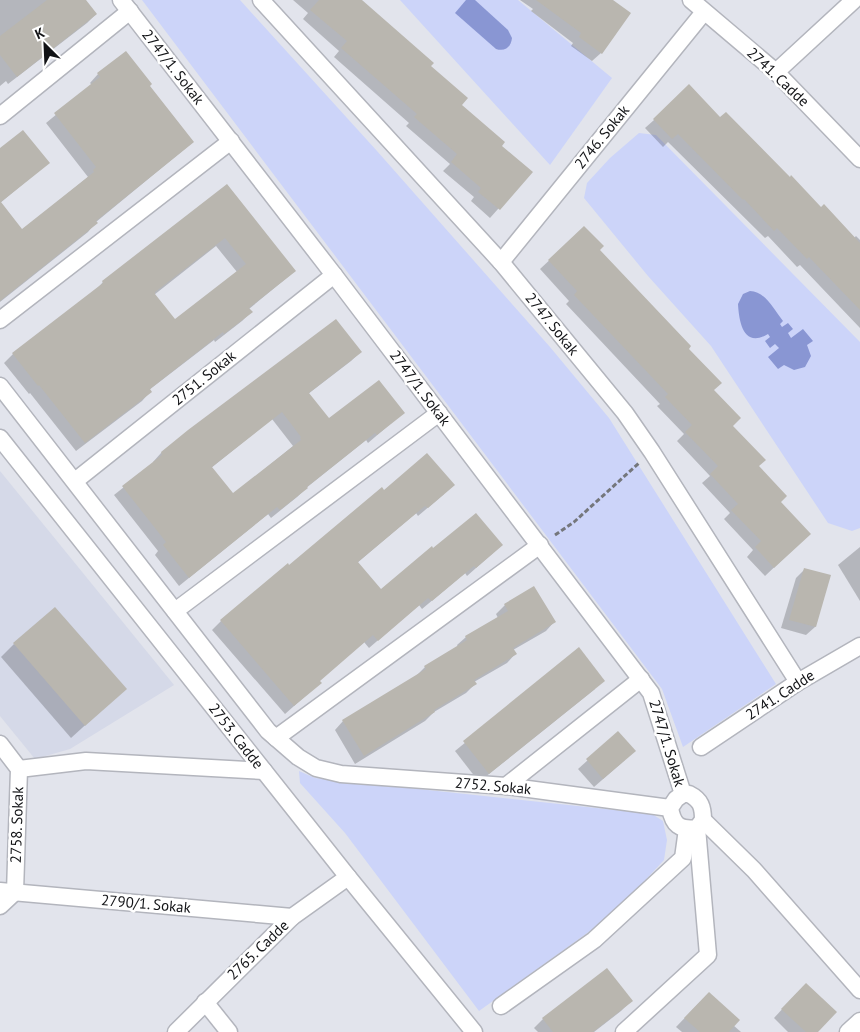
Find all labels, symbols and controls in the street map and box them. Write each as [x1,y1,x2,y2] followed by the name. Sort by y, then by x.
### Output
[20,20,70,70] north arrow
[32,23,48,43] text: K
[138,25,209,109] street label: 2747/1. Sokak
[743,43,813,110] street label: 2741. Cadde
[570,100,634,172] street label: 2746. Sokak
[521,289,584,359] street label: 2747. Sokak
[168,346,240,409] street label: 2751. Sokak
[386,346,456,430] street label: 2747/1. Sokak
[742,665,818,724] street label: 2741. Cadde
[645,697,690,789] street label: 2747/1. Sokak
[205,699,268,772] street label: 2753. Cadde
[454,773,533,798] street label: 2752. Sokak
[6,786,27,864] street label: 2758. Sokak
[100,890,193,917] street label: 2790/1. Sokak
[223,916,292,984] street label: 2765. Cadde

